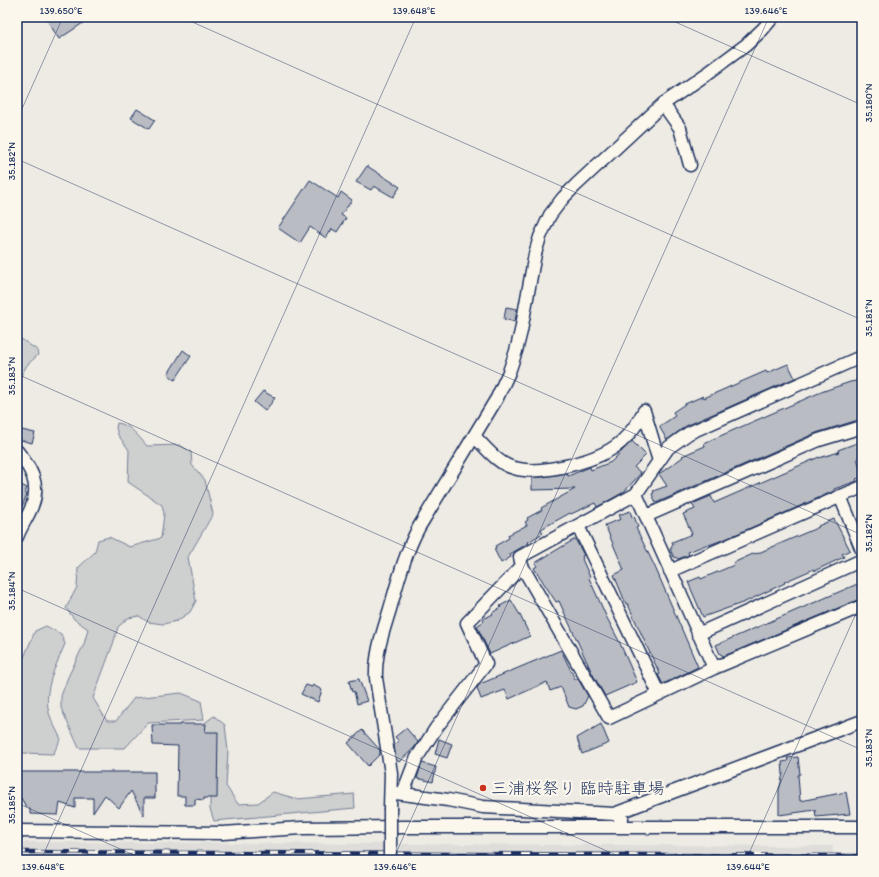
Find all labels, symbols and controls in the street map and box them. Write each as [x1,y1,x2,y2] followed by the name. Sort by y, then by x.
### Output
[40,4,83,17] text: 139.650°E
[392,4,436,17] text: 139.648°E
[745,4,788,17] text: 139.646°E
[862,83,875,123] text: 35.180°N
[5,142,18,180] text: 35.182°N
[862,299,875,337] text: 35.181°N
[5,357,18,395] text: 35.183°N
[862,514,875,552] text: 35.182°N
[5,571,18,611] text: 35.184°N
[862,729,875,767] text: 35.183°N
[491,778,665,798] place label: 三浦桜祭り 臨時駐車場
[478,783,488,793] marker: 三浦桜祭り 臨時駐車場
[5,786,18,824] text: 35.185°N
[21,860,65,873] text: 139.648°E
[374,860,417,873] text: 139.646°E
[726,860,770,873] text: 139.644°E

